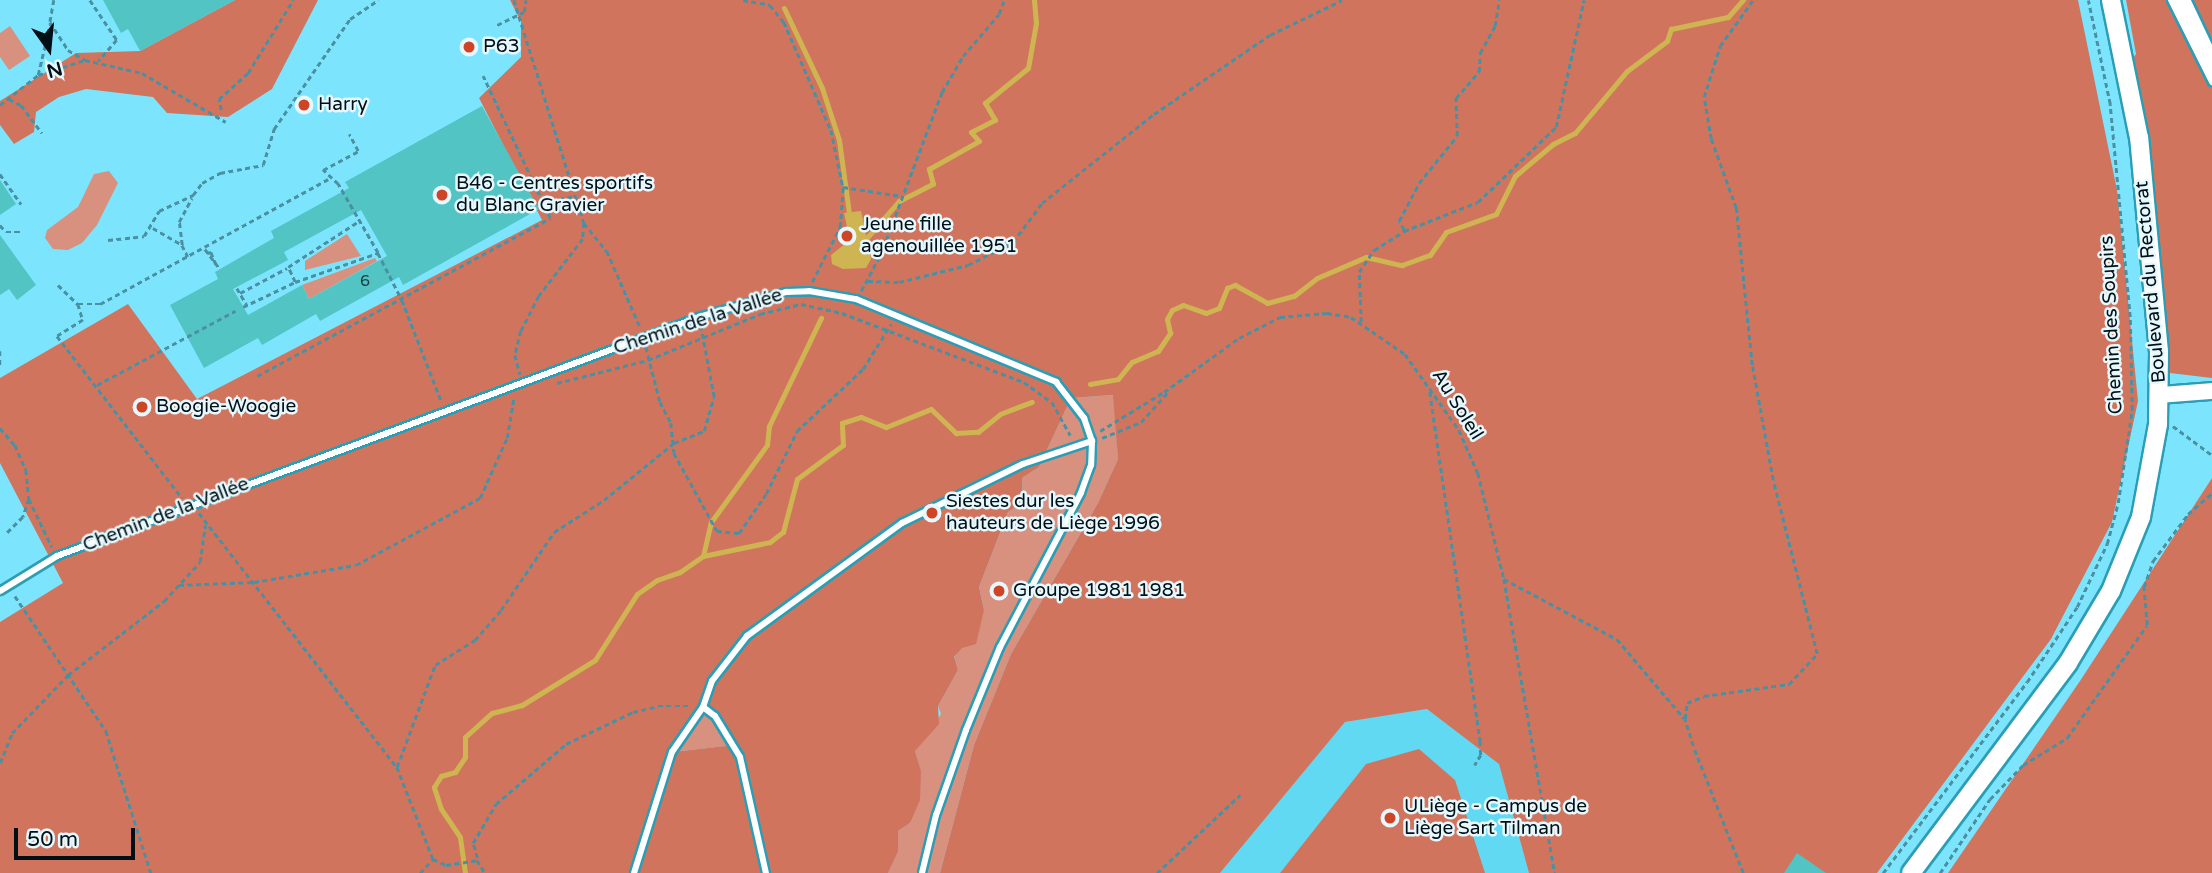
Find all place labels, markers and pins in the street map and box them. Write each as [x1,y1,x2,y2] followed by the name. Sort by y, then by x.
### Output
[483,36,520,58] place label: P63
[461,39,477,55] marker: P63
[318,94,368,116] place label: Harry
[296,97,312,113] marker: Harry
[456,173,653,217] place label: B46 - Centres sportifs du Blanc Gravier
[434,187,450,203] marker: B46 - Centres sportifs du Blanc Gravier
[861,214,1017,258] place label: Jeune fille agenouillée 1951
[839,228,855,244] marker: Jeune fille agenouillée 1951
[156,396,296,418] place label: Boogie-Woogie
[134,399,150,415] marker: Boogie-Woogie
[946,491,1160,535] place label: Siestes dur les hauteurs de Liège 1996
[924,505,940,521] marker: Siestes dur les hauteurs de Liège 1996
[1013,580,1186,602] place label: Groupe 1981 1981
[991,583,1007,599] marker: Groupe 1981 1981
[1404,796,1587,840] place label: ULiège - Campus de Liège Sart Tilman
[1382,810,1398,826] marker: ULiège - Campus de Liège Sart Tilman

